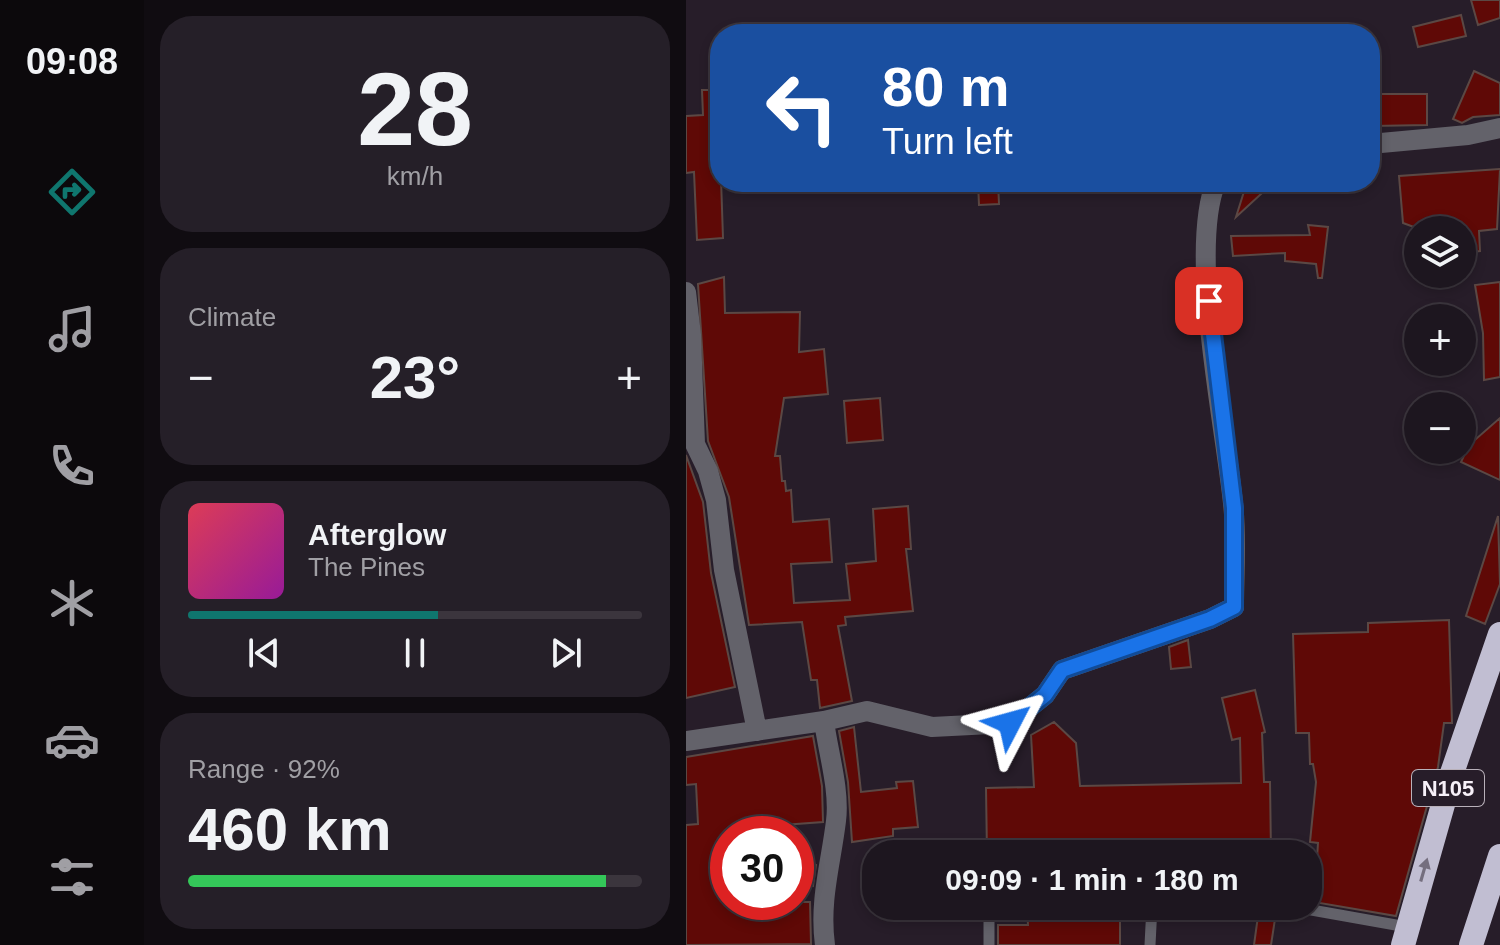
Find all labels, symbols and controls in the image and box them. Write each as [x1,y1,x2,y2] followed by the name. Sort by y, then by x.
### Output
[26,41,118,82] text: 09:08
[357,51,473,167] text: 28
[882,55,1010,118] text: 80 m
[750,56,854,160] icon: left
[882,121,1013,162] text: Turn left
[387,161,443,191] text: km/h
[44,164,100,220] icon: directions
[1404,216,1476,464] map controls
[1404,216,1476,288] button: layers
[1175,267,1243,335] pin
[1187,279,1231,323] icon: arrive
[44,301,100,357] icon: music
[188,302,276,332] text: Climate
[1404,304,1476,376] button: +
[370,344,460,411] text: 23°
[188,353,214,402] text: −
[616,353,642,402] text: +
[1404,392,1476,464] button: −
[44,438,100,494] icon: phone
[308,518,446,551] text: Afterglow
[308,552,425,582] text: The Pines
[44,575,100,631] icon: climate
[242,631,286,675] icon: previous
[393,631,437,675] icon: pause
[544,631,588,675] icon: next
[968,681,1052,765] position arrow
[44,712,100,768] icon: car
[188,754,340,784] text: Range · 92%
[1412,770,1484,806] road number: N105
[188,796,392,863] text: 460 km
[710,816,814,920] speed limit sign: 30
[44,849,100,905] icon: filters
[1418,857,1431,881] one-way arrow
[945,863,1239,896] text: 09:09 · 1 min · 180 m

